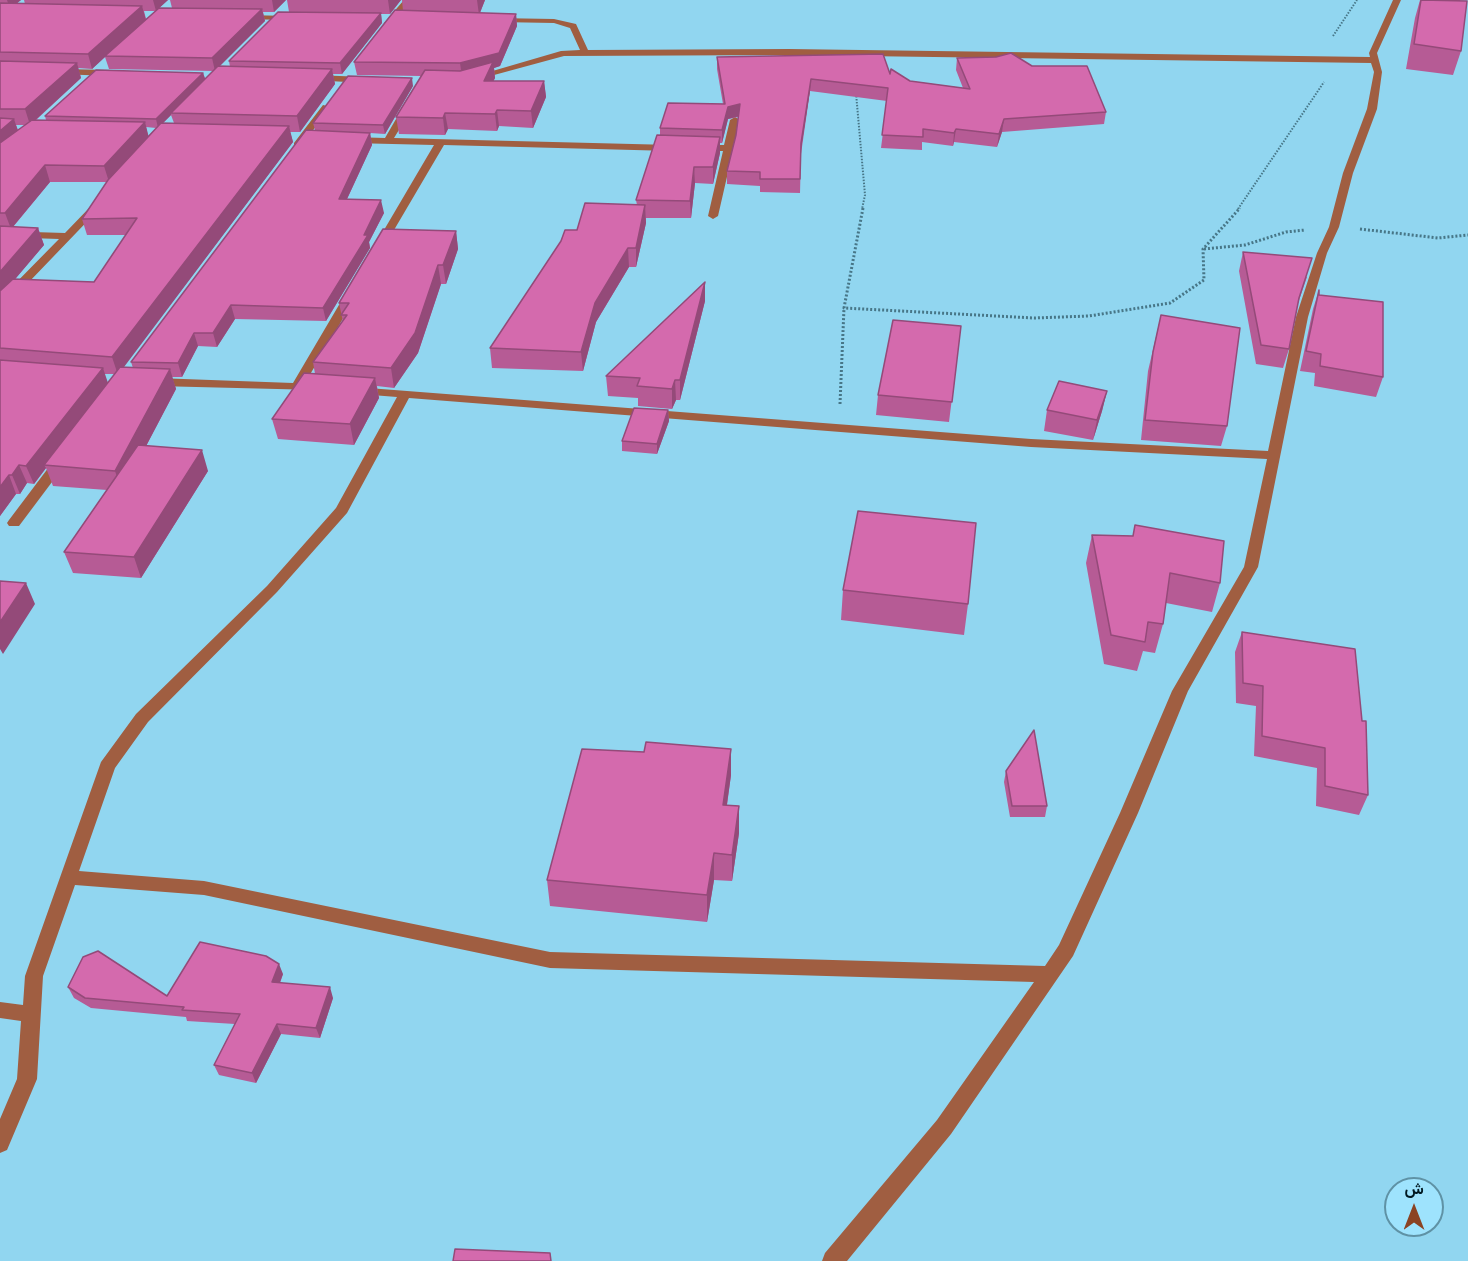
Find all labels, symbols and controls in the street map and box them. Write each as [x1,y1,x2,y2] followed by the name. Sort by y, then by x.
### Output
[1384,1177,1444,1237] north arrow
[1404,1178,1424,1203] text: ش

